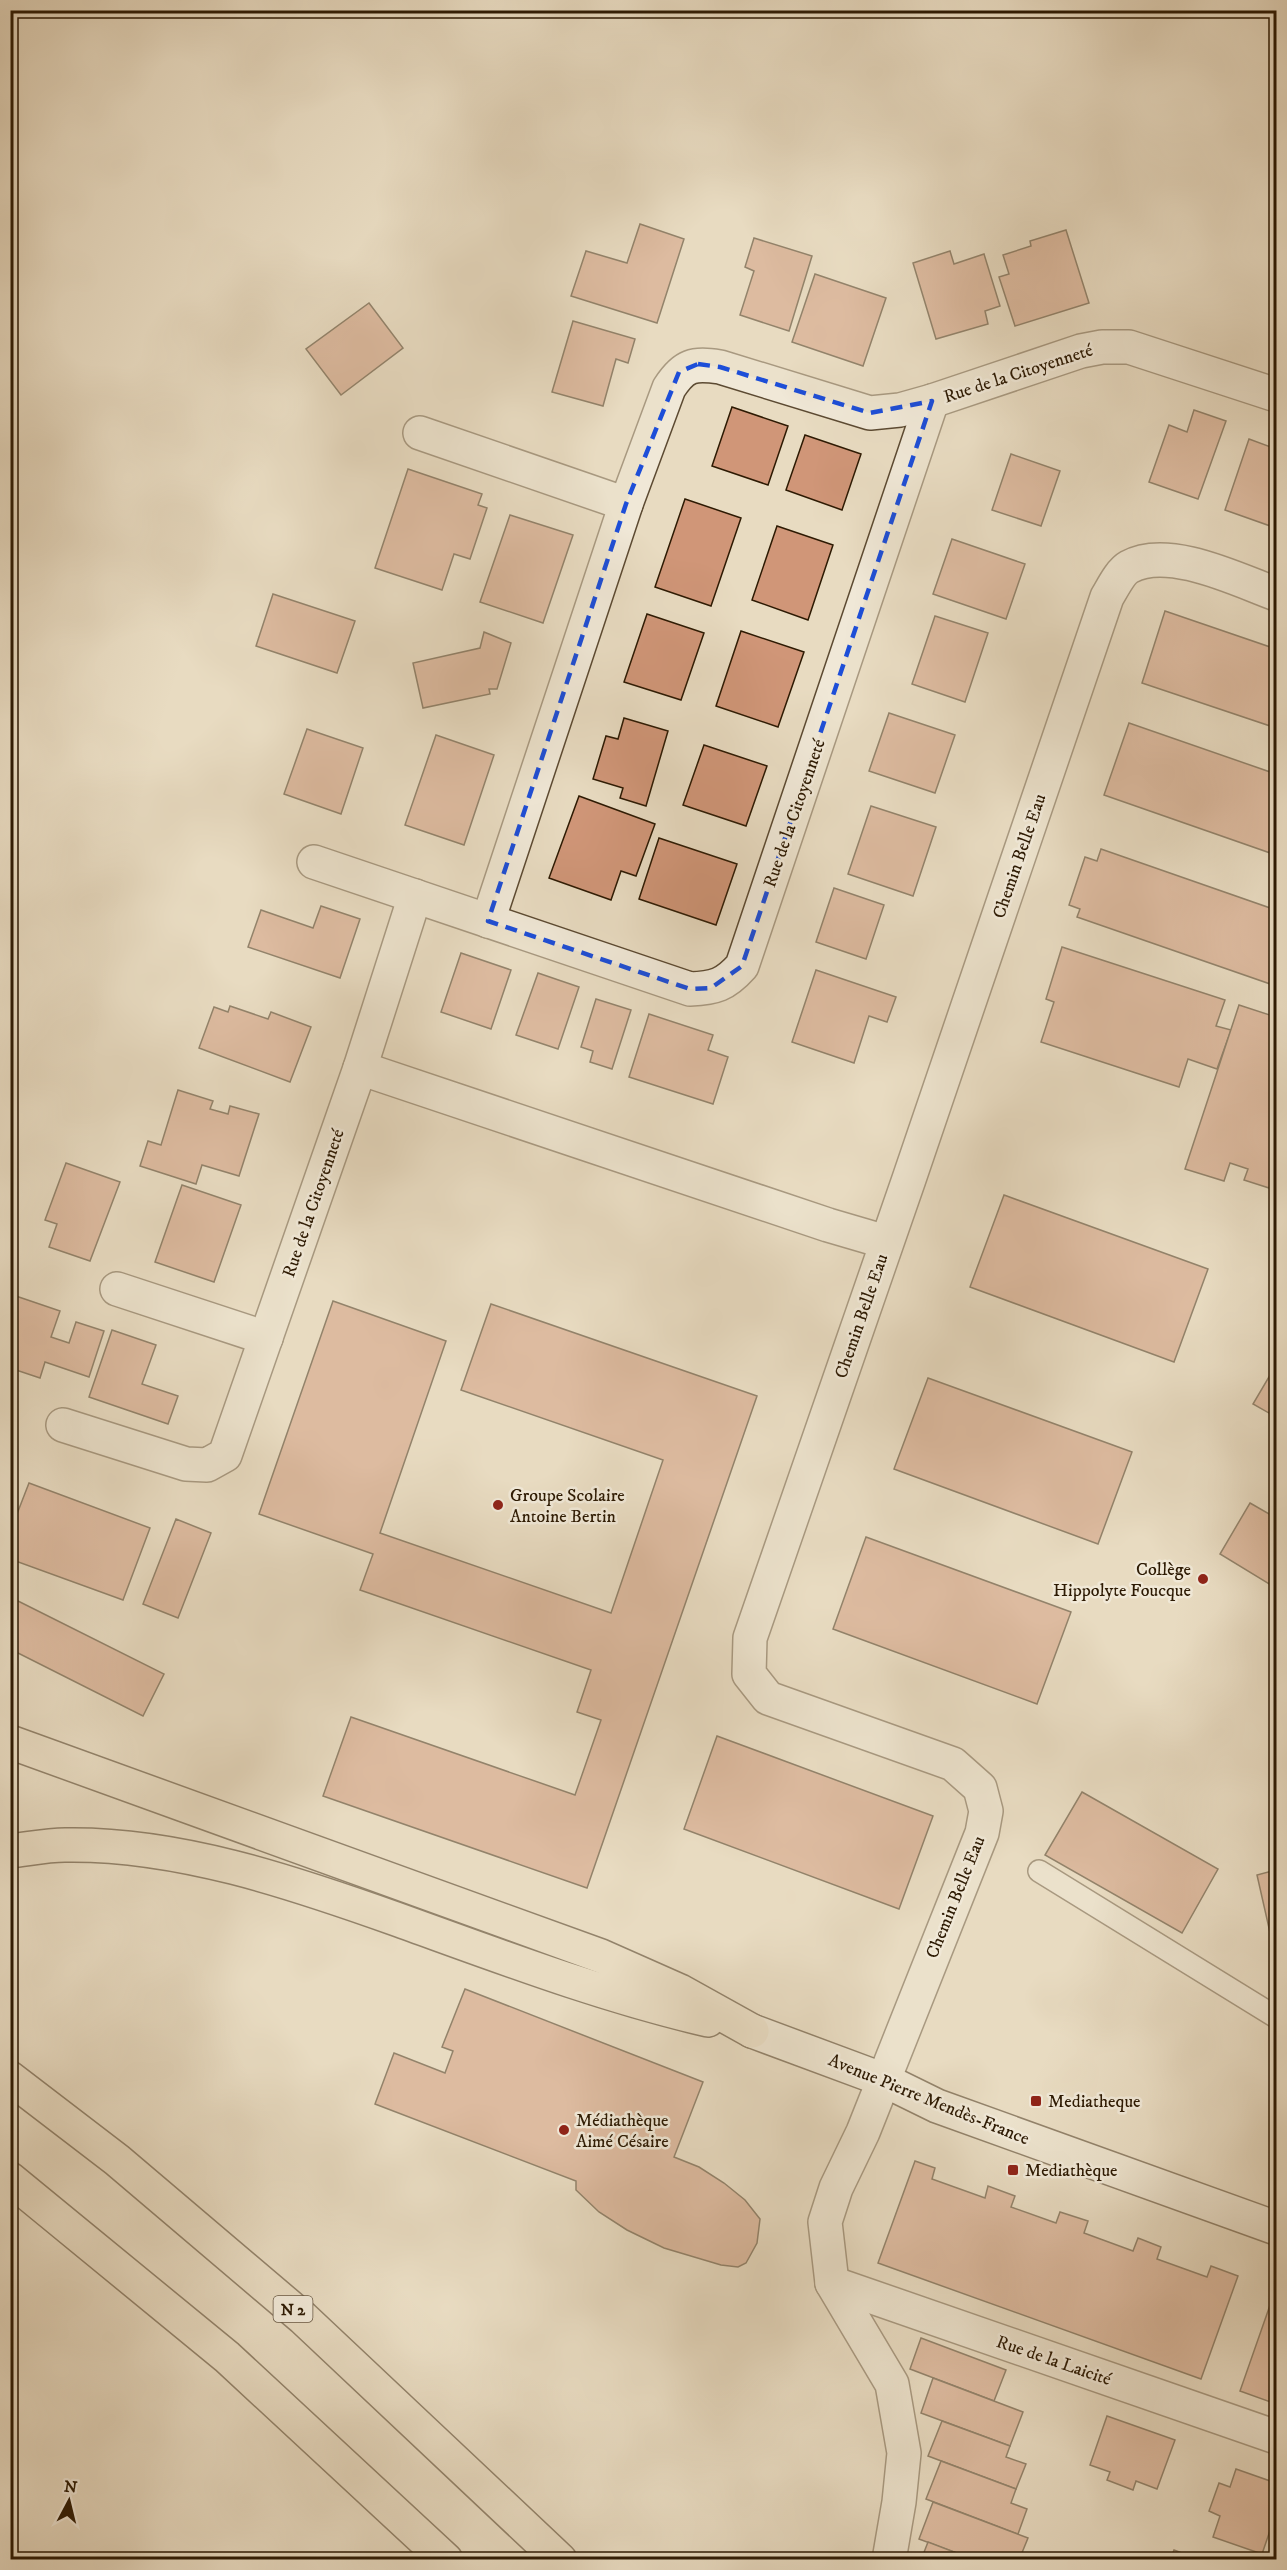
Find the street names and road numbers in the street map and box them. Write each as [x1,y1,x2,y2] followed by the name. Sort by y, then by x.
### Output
[941,339,1096,408] street label: Rue de la Citoyenneté
[759,736,831,890] street label: Rue de la Citoyenneté
[988,791,1052,921] street label: Chemin Belle Eau
[278,1126,350,1280] street label: Rue de la Citoyenneté
[830,1251,894,1381] street label: Chemin Belle Eau
[921,1833,991,1962] street label: Chemin Belle Eau
[825,2049,1032,2150] street label: Avenue Pierre Mendès-France
[274,2296,312,2322] road number: N 2
[993,2331,1114,2391] street label: Rue de la Laicité

